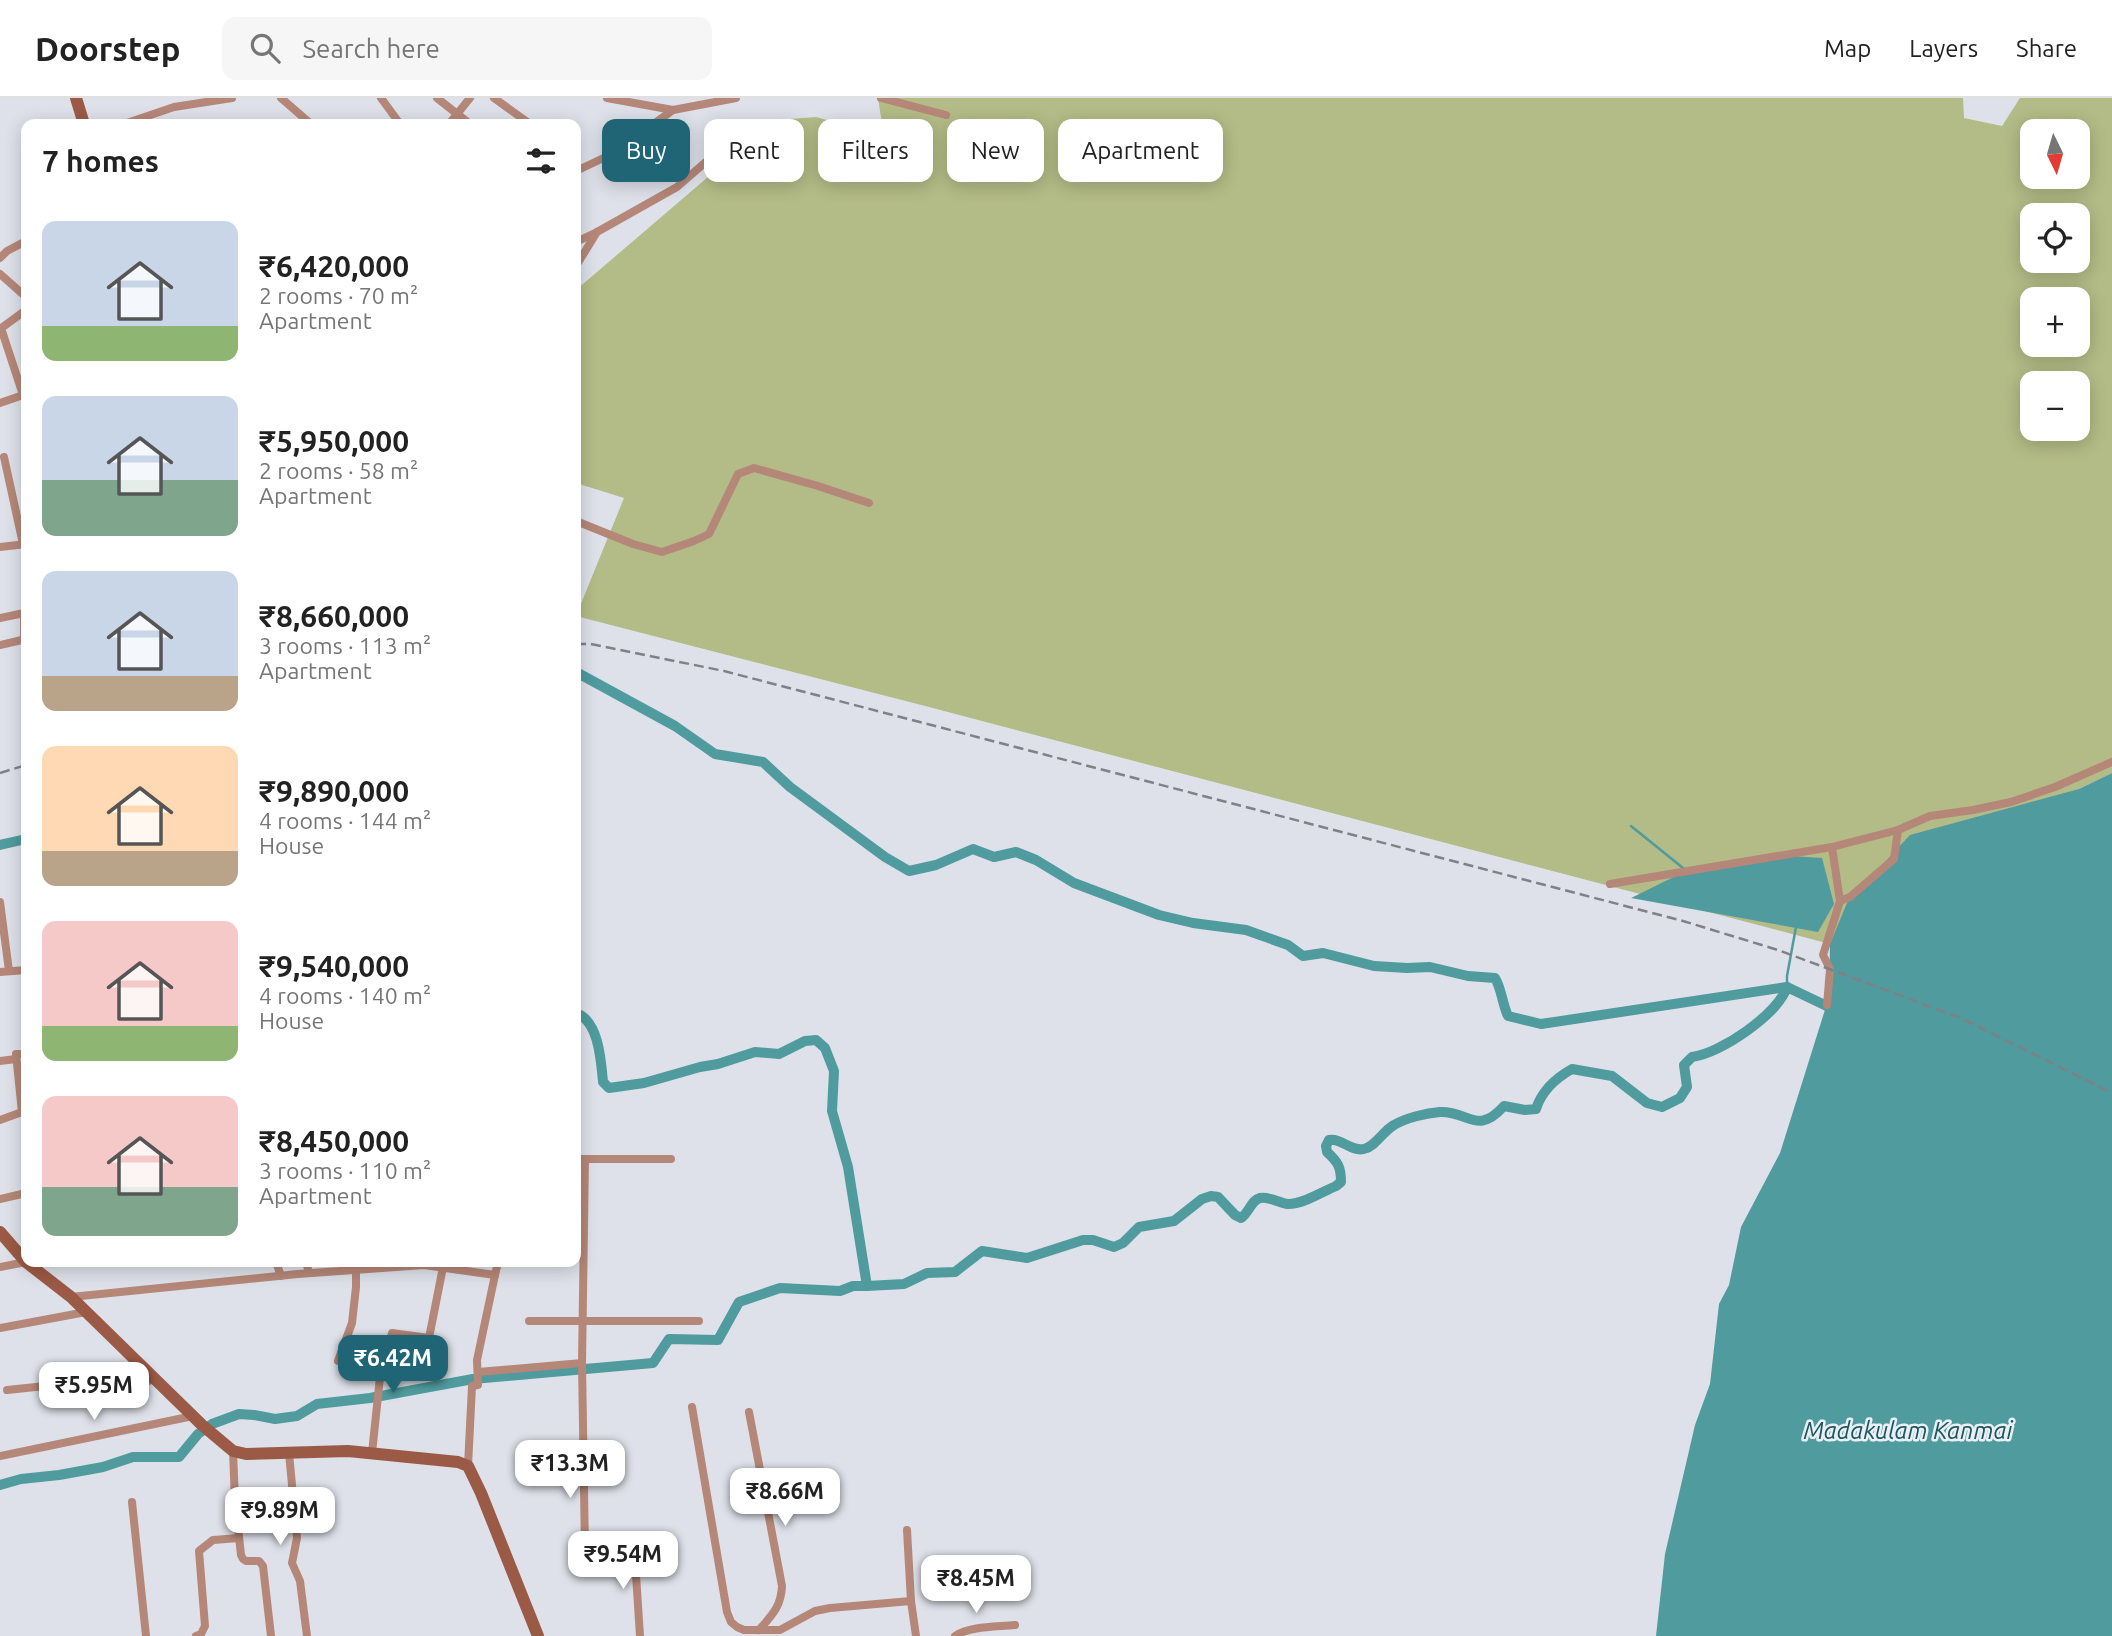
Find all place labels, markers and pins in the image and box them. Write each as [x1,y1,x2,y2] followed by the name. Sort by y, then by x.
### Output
[336,1336,450,1395] pin: ₹6.42M
[37,1362,151,1422] pin: ₹5.95M
[513,1440,627,1500] pin: ₹13.3M
[728,1468,842,1528] pin: ₹8.66M
[223,1488,337,1547] pin: ₹9.89M
[566,1532,680,1591] pin: ₹9.54M
[919,1556,1033,1615] pin: ₹8.45M

